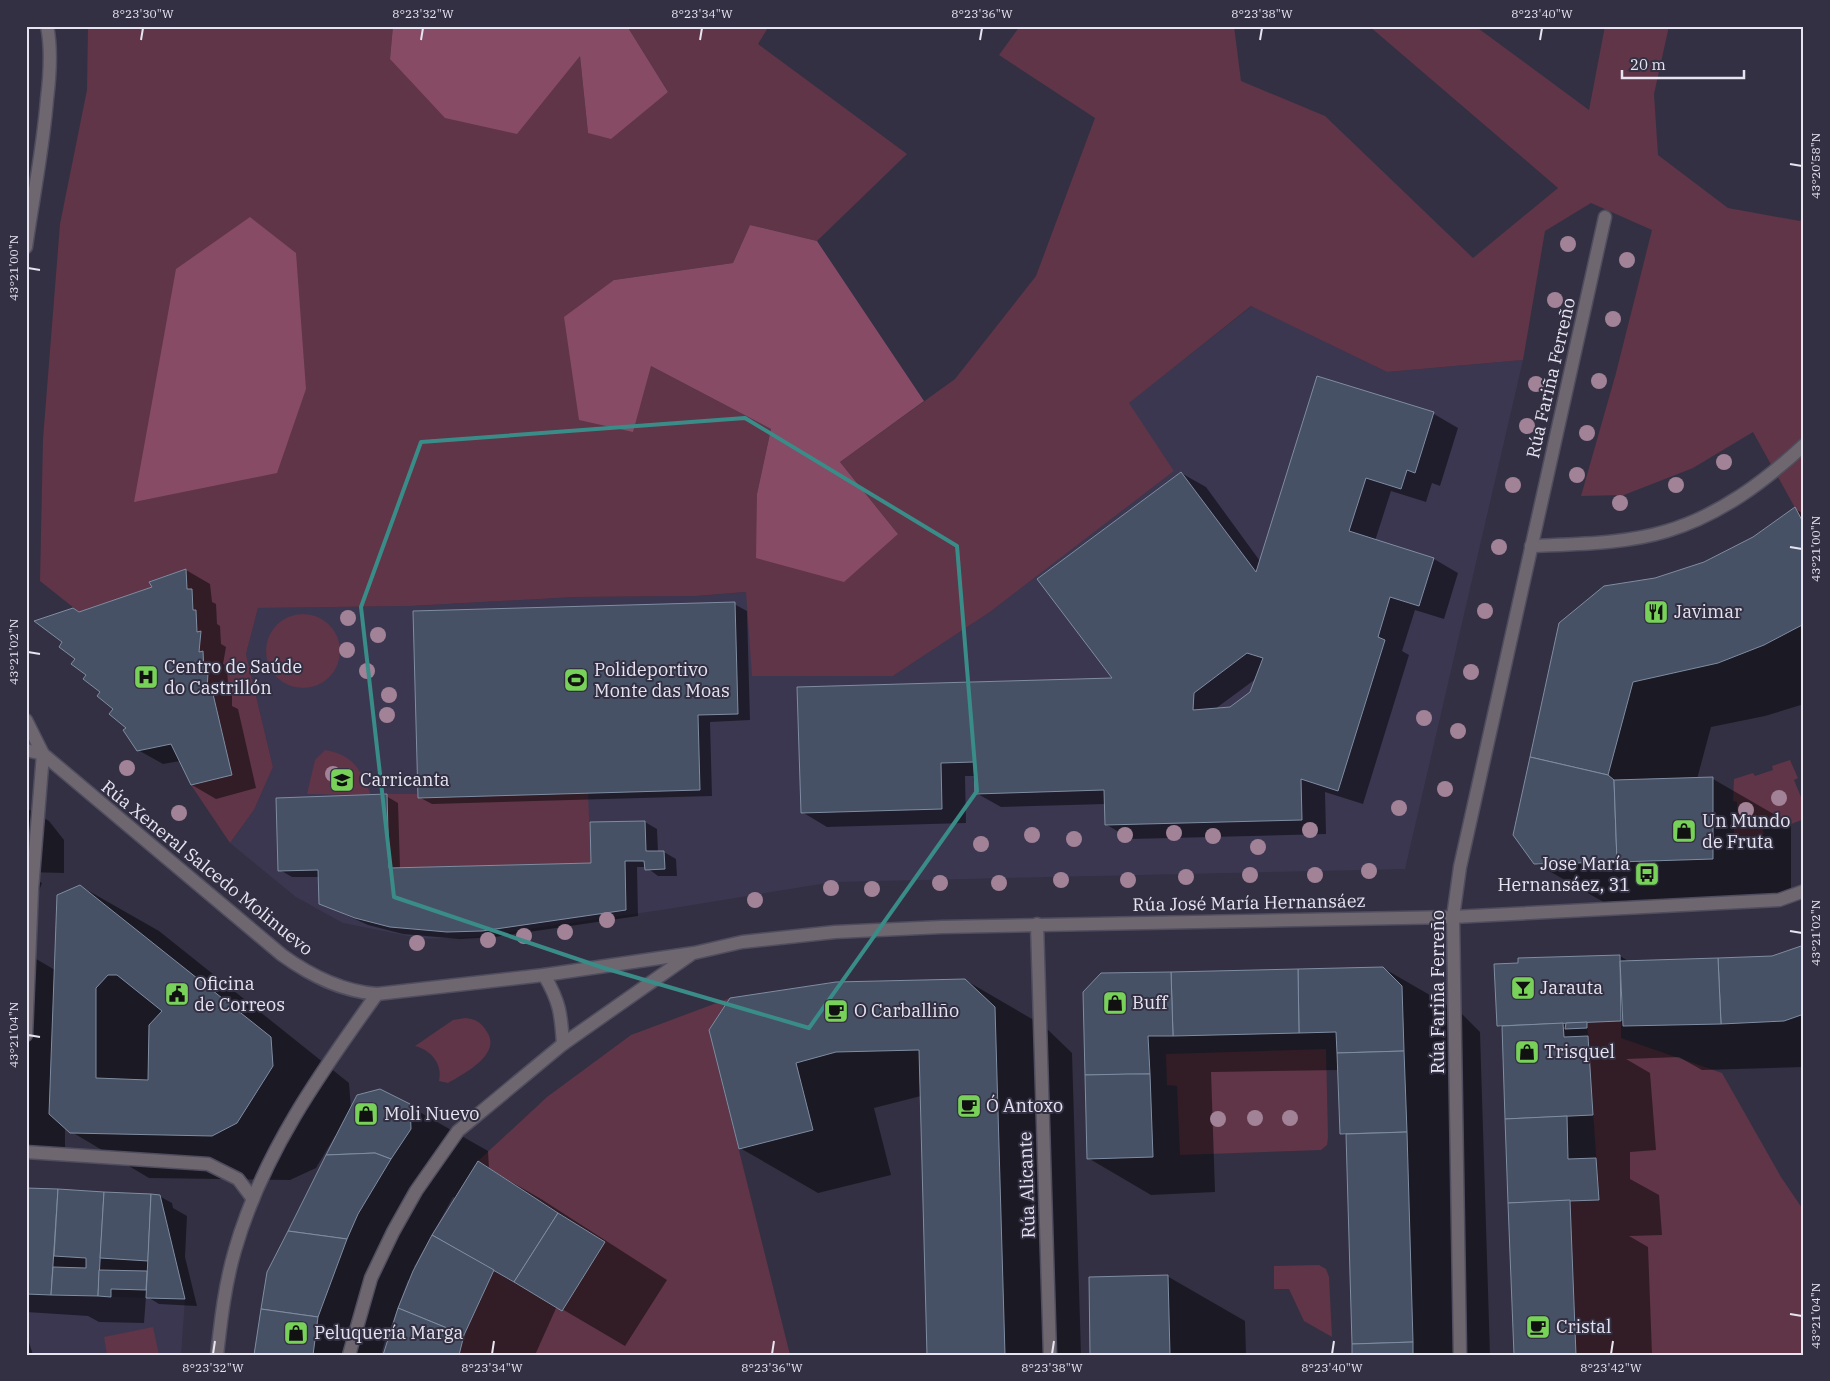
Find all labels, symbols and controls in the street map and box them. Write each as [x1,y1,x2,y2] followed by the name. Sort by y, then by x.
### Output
[112,6,174,21] text: 8°23'30"W
[392,6,454,21] text: 8°23'32"W
[671,6,733,21] text: 8°23'34"W
[951,6,1013,21] text: 8°23'36"W
[1231,6,1293,21] text: 8°23'38"W
[1511,6,1573,21] text: 8°23'40"W
[1622,48,1745,80] scale bar
[1630,55,1666,74] text: 20 m
[1808,133,1823,199] text: 43°20'58"N
[6,235,21,301] text: 43°21'00"N
[1521,295,1580,460] street label: Rúa Fariña Ferreño
[1808,516,1823,582] text: 43°21'00"N
[1643,599,1669,625] restaurant icon: Javimar
[1674,600,1742,623] place label: Javimar
[6,619,21,685] text: 43°21'02"N
[164,655,302,699] place label: Centro de Saúde do Castrillón
[594,658,730,702] place label: Polideportivo Monte das Moas
[133,664,159,690] hospital icon: Centro de Saúde do Castrillón
[563,667,589,693] sports icon: Polideportivo Monte das Moas
[329,767,355,793] school or university icon: Carricanta
[360,768,450,791] place label: Carricanta
[97,775,318,960] street label: Rúa Xeneral Salcedo Molinuevo
[1702,809,1790,853] place label: Un Mundo de Fruta
[1671,818,1697,844] shop icon: Un Mundo de Fruta
[1497,852,1630,896] place label: Jose María Hernansáez, 31
[1634,861,1660,887] bus stop icon: Jose María Hernansáez, 31
[1132,889,1366,916] street label: Rúa José María Hernansáez
[1808,900,1823,966] text: 43°21'02"N
[1426,910,1449,1074] street label: Rúa Fariña Ferreño
[194,972,285,1016] place label: Oficina de Correos
[1510,975,1536,1001] bar icon: Jarauta
[1540,976,1603,999] place label: Jarauta
[164,981,190,1007] public building icon: Oficina de Correos
[1102,990,1128,1016] shop icon: Buff
[1132,991,1169,1014] place label: Buff
[823,998,849,1024] cafe icon: O Carballiño
[854,999,959,1022] place label: O Carballiño
[6,1002,21,1068] text: 43°21'04"N
[1514,1039,1540,1065] shop icon: Trisquel
[1544,1040,1615,1063] place label: Trisquel
[956,1093,982,1119] cafe icon: Ó Antoxo
[986,1094,1063,1117] place label: Ó Antoxo
[353,1101,379,1127] shop icon: Moli Nuevo
[384,1102,479,1125] place label: Moli Nuevo
[1013,1131,1040,1239] street label: Rúa Alicante
[1808,1283,1823,1349] text: 43°21'04"N
[1525,1314,1551,1340] cafe icon: Cristal
[1556,1315,1611,1338] place label: Cristal
[283,1320,309,1346] shop icon: Peluquería Marga
[314,1321,464,1344] place label: Peluquería Marga
[182,1360,244,1375] text: 8°23'32"W
[461,1360,523,1375] text: 8°23'34"W
[741,1360,803,1375] text: 8°23'36"W
[1021,1360,1083,1375] text: 8°23'38"W
[1301,1360,1363,1375] text: 8°23'40"W
[1580,1360,1642,1375] text: 8°23'42"W

